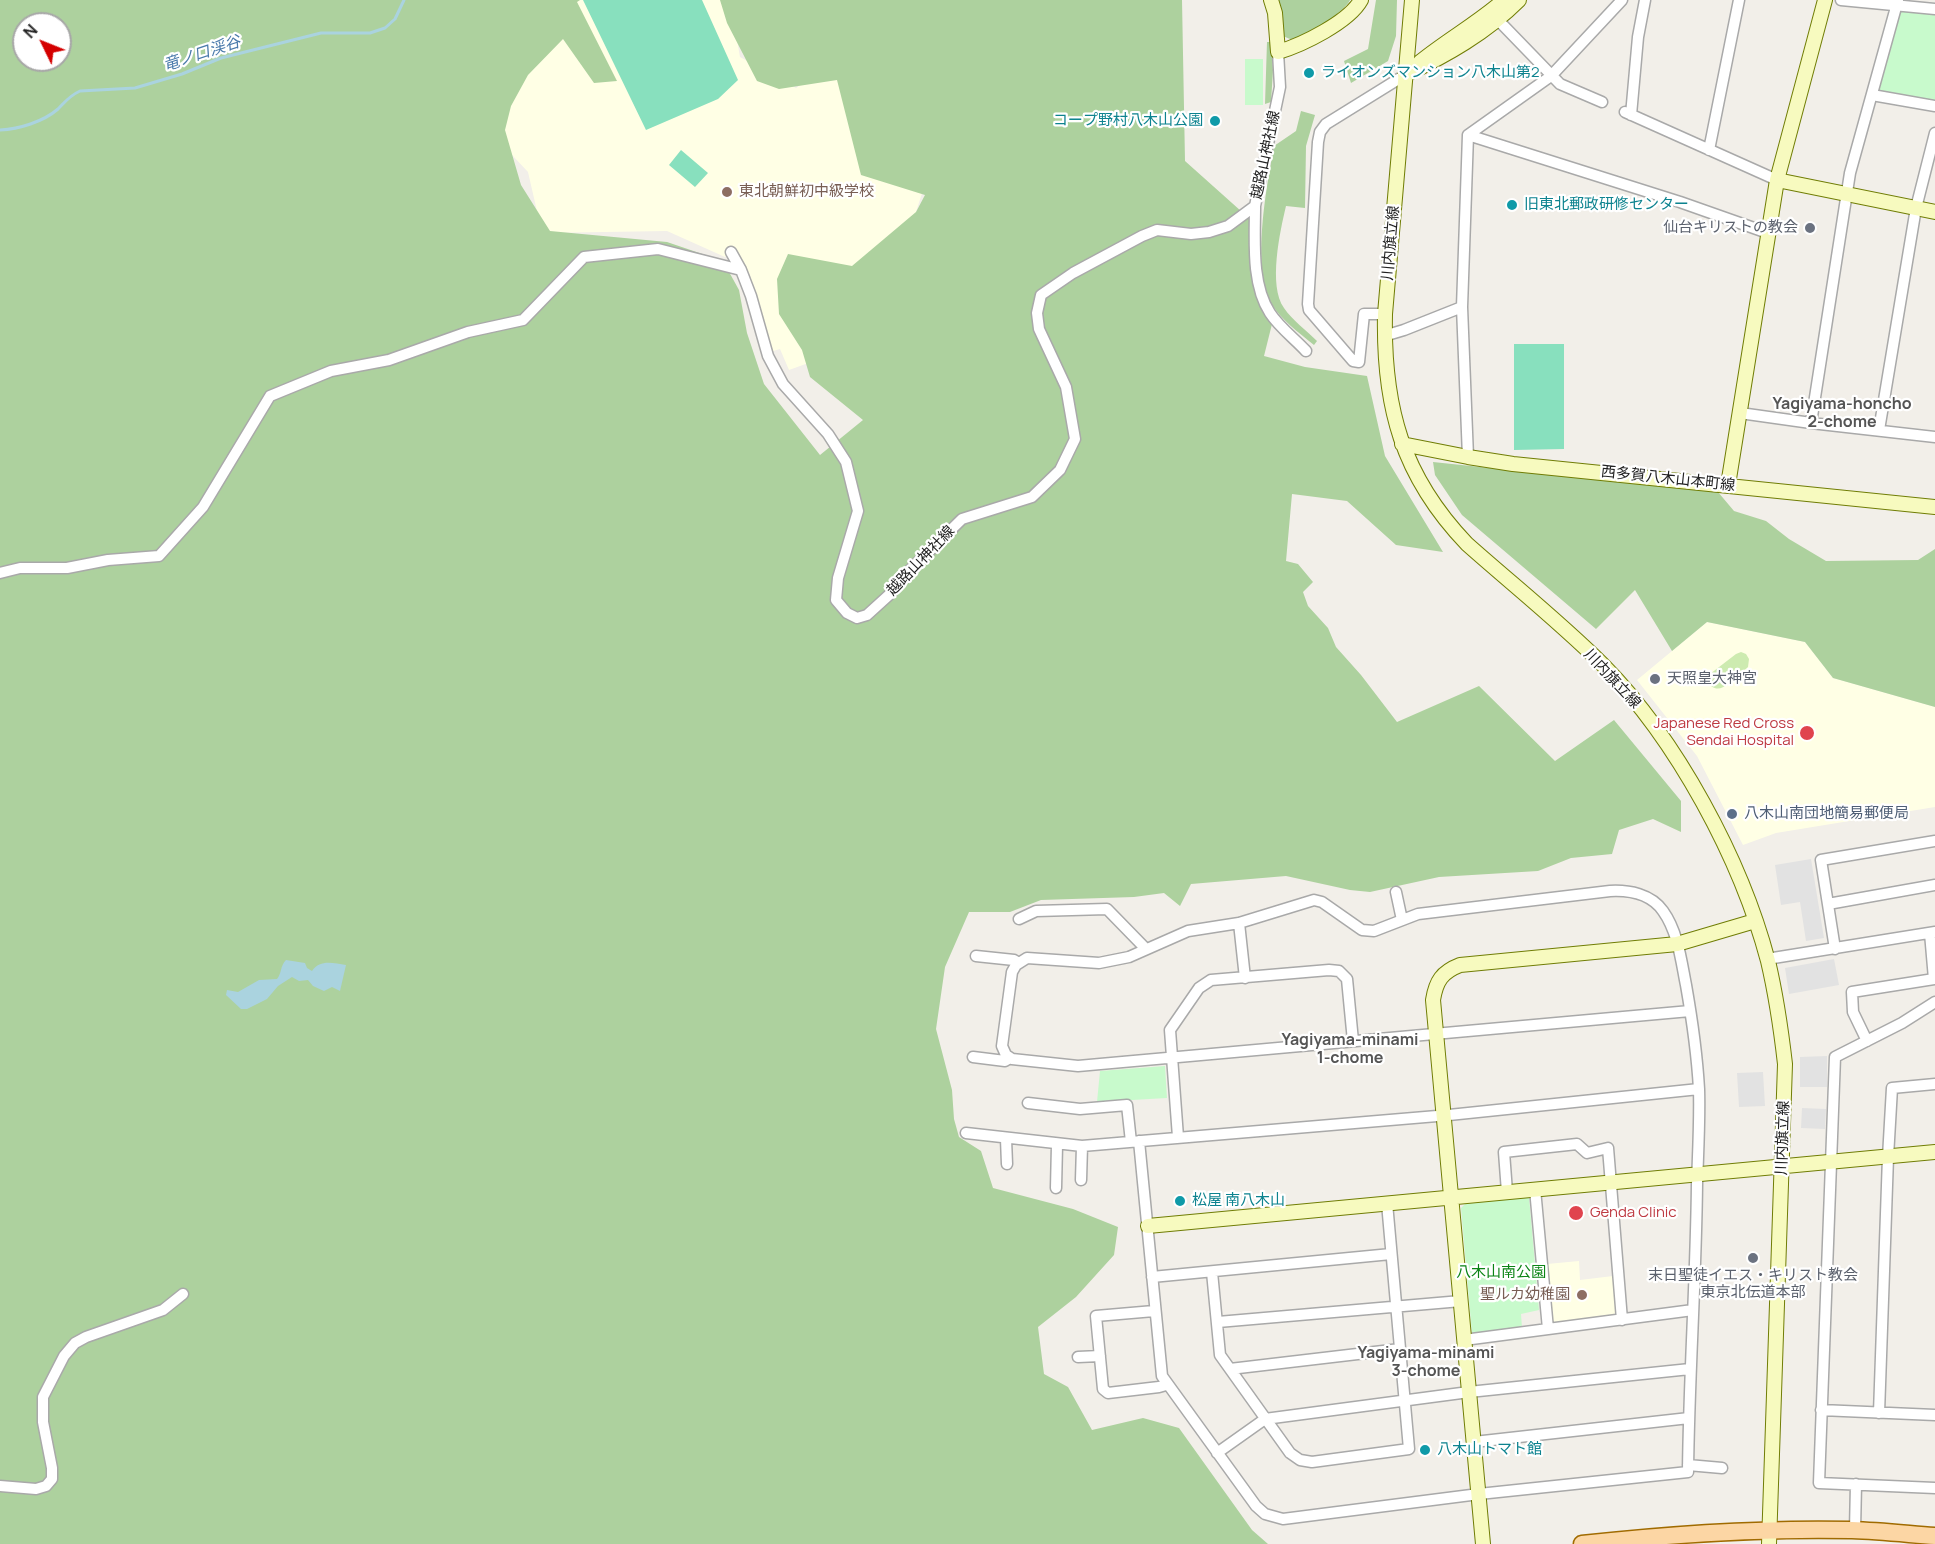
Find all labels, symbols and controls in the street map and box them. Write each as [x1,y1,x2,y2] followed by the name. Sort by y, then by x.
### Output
[12,12,72,72] north arrow
[18,19,42,43] text: N
[161,33,243,75] water label: 竜ノ口渓谷
[1321,64,1540,82] place label: ライオンズマンション八木山第2
[1302,66,1316,80] marker: ライオンズマンション八木山第2
[1248,109,1284,201] street label: 越路山神社線
[1053,112,1203,130] place label: コープ野村八木山公園
[1208,114,1222,128] marker: コープ野村八木山公園
[739,183,874,201] place label: 東北朝鮮初中級学校
[720,185,734,199] marker: 東北朝鮮初中級学校
[1524,196,1689,214] place label: 旧東北郵政研修センター
[1505,198,1519,212] marker: 旧東北郵政研修センター
[1379,205,1403,281] street label: 川内旗立線
[1663,219,1798,237] place label: 仙台キリストの教会
[1803,221,1817,235] marker: 仙台キリストの教会
[1772,395,1912,433] district label: Yagiyama-honcho 2-chome
[1600,463,1736,495] street label: 西多賀八木山本町線
[883,522,959,600] street label: 越路山神社線
[1580,645,1644,713] street label: 川内旗立線
[1667,670,1757,688] place label: 天照皇大神宮
[1648,672,1662,686] marker: 天照皇大神宮
[1654,715,1794,750] place label: Japanese Red Cross Sendai Hospital
[1798,724,1816,742] marker: Japanese Red Cross Sendai Hospital
[1744,805,1909,823] place label: 八木山南団地簡易郵便局
[1725,807,1739,821] marker: 八木山南団地簡易郵便局
[1281,1031,1419,1069] district label: Yagiyama-minami 1-chome
[1773,1100,1793,1176] street label: 川内旗立線
[1192,1192,1285,1210] place label: 松屋 南八木山
[1173,1194,1187,1208] marker: 松屋 南八木山
[1567,1204,1585,1222] marker: Genda Clinic
[1590,1204,1677,1222] place label: Genda Clinic
[1746,1251,1760,1265] marker: 末日聖徒イエス・キリスト教会 東京北伝道本部
[1456,1264,1546,1282] park label: 八木山南公園
[1648,1267,1858,1302] place label: 末日聖徒イエス・キリスト教会 東京北伝道本部
[1480,1286,1570,1304] place label: 聖ルカ幼稚園
[1575,1288,1589,1302] marker: 聖ルカ幼稚園
[1357,1344,1495,1382] district label: Yagiyama-minami 3-chome
[1437,1441,1542,1459] place label: 八木山トマト館
[1418,1443,1432,1457] marker: 八木山トマト館

